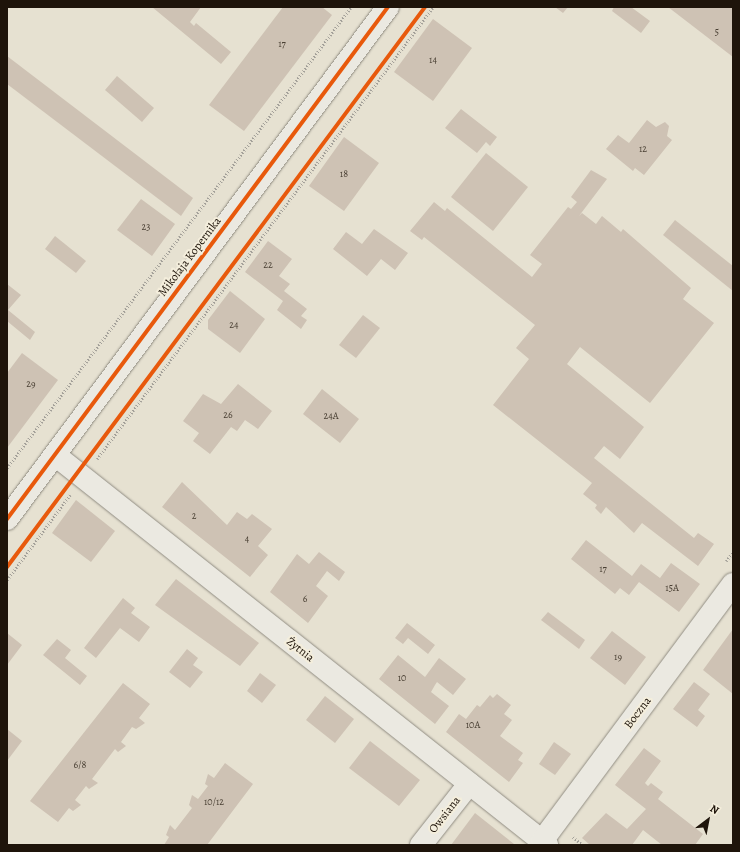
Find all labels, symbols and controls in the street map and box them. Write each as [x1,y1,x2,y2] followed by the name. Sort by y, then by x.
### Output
[715,26,719,38] house number: 5
[278,38,286,50] house number: 17
[429,54,437,66] house number: 14
[639,143,647,155] house number: 12
[340,168,348,180] house number: 18
[155,214,225,300] street label: Mikołaja Kopernika
[142,221,150,233] house number: 23
[263,259,273,271] house number: 22
[229,319,239,331] house number: 24
[26,378,36,390] house number: 29
[223,409,233,421] house number: 26
[323,410,339,422] house number: 24A
[192,510,196,522] house number: 2
[245,533,249,545] house number: 4
[599,563,607,575] house number: 17
[665,582,679,594] house number: 15A
[303,593,307,605] house number: 6
[283,635,317,665] street label: Żytnia
[614,651,622,663] house number: 19
[398,672,406,684] house number: 10
[621,694,655,732] street label: Boczna
[466,719,480,731] house number: 10A
[74,759,86,771] house number: 6/8
[426,794,464,836] street label: Owsiana
[204,796,224,808] house number: 10/12
[688,800,728,840] north arrow
[707,801,722,818] text: N

